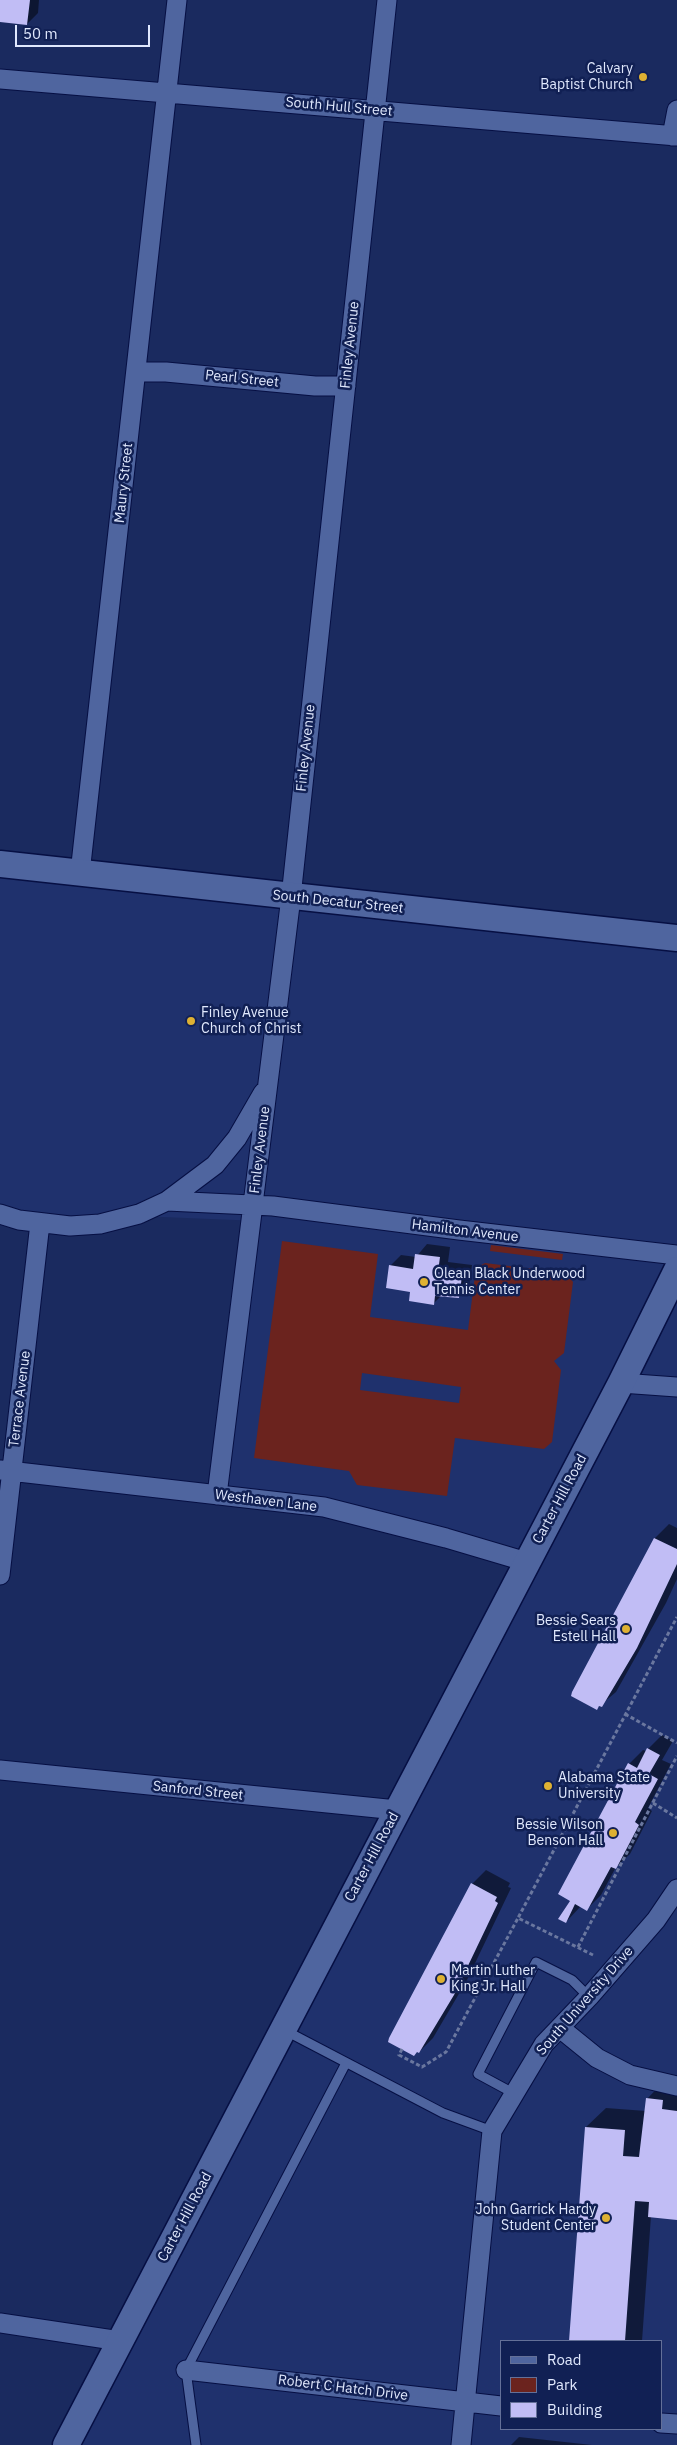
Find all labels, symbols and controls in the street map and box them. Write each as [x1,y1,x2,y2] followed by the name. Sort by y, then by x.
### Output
[18,15,152,47] scale bar
[23,24,58,43] text: 50 m
[540,61,633,94] place label: Calvary Baptist Church
[637,71,649,83] marker: Calvary Baptist Church
[285,94,393,120] street label: South Hull Street
[337,300,363,390] street label: Finley Avenue
[204,367,280,391] street label: Pearl Street
[111,442,137,524] street label: Maury Street
[293,703,319,793] street label: Finley Avenue
[272,887,404,917] street label: South Decatur Street
[201,1005,301,1038] place label: Finley Avenue Church of Christ
[185,1015,197,1027] marker: Finley Avenue Church of Christ
[246,1105,274,1195] street label: Finley Avenue
[411,1216,519,1246] street label: Hamilton Avenue
[434,1266,585,1298] place label: Olean Black Underwood Tennis Center
[418,1276,430,1288] marker: Olean Black Underwood Tennis Center
[6,1350,34,1448] street label: Terrace Avenue
[529,1451,591,1547] street label: Carter Hill Road
[214,1486,318,1516] street label: Westhaven Lane
[536,1613,616,1645] place label: Bessie Sears Estell Hall
[620,1623,632,1635] marker: Bessie Sears Estell Hall
[558,1770,650,1802] place label: Alabama State University
[152,1778,244,1804] street label: Sanford Street
[542,1780,554,1792] marker: Alabama State University
[341,1809,403,1905] street label: Carter Hill Road
[516,1817,603,1850] place label: Bessie Wilson Benson Hall
[607,1827,619,1839] marker: Bessie Wilson Benson Hall
[533,1943,637,2059] street label: South University Drive
[451,1963,535,1995] place label: Martin Luther King Jr. Hall
[435,1973,447,1985] marker: Martin Luther King Jr. Hall
[154,2169,216,2265] street label: Carter Hill Road
[476,2202,596,2234] place label: John Garrick Hardy Student Center
[600,2212,612,2224] marker: John Garrick Hardy Student Center
[500,2340,662,2430] legend
[547,2350,582,2369] text: Road
[277,2372,409,2404] street label: Robert C Hatch Drive
[547,2375,577,2394] text: Park
[547,2400,602,2419] text: Building

